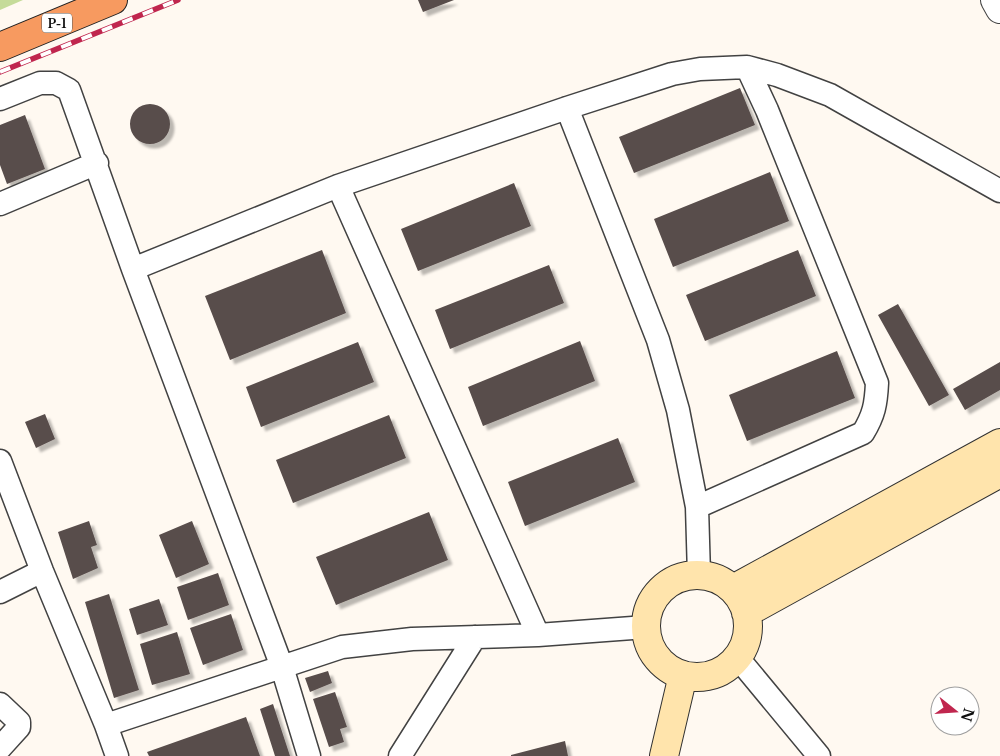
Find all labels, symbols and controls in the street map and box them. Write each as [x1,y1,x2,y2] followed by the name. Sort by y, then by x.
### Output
[42,13,72,32] road number: P-1
[930,686,980,736] north arrow
[957,706,978,724] text: N

